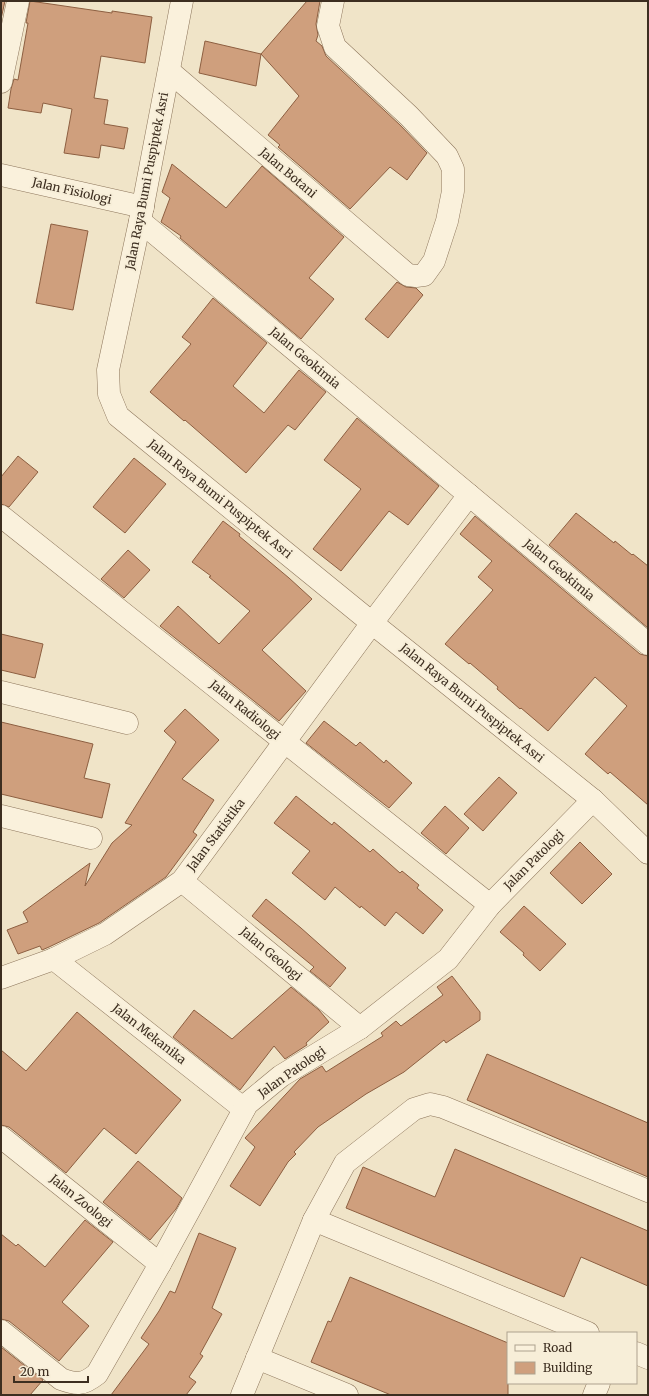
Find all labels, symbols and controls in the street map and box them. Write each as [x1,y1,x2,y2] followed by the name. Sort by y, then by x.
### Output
[122,91,171,272] street label: Jalan Raya Bumi Puspiptek Asri
[256,144,320,201] street label: Jalan Botani
[30,174,113,207] street label: Jalan Fisiologi
[266,323,344,392] street label: Jalan Geokimia
[145,435,295,561] street label: Jalan Raya Bumi Puspiptek Asri
[520,535,598,604] street label: Jalan Geokimia
[397,639,547,765] street label: Jalan Raya Bumi Puspiptek Asri
[206,676,284,743] street label: Jalan Radiologi
[183,795,248,875] street label: Jalan Statistika
[500,826,567,894] street label: Jalan Patologi
[237,923,305,984] street label: Jalan Geologi
[109,1000,190,1067] street label: Jalan Mekanika
[254,1043,328,1101] street label: Jalan Patologi
[46,1170,115,1230] street label: Jalan Zoologi
[507,1332,637,1384] legend
[543,1340,572,1355] text: Road
[14,1358,88,1384] scale bar
[543,1360,593,1375] text: Building
[20,1364,49,1379] text: 20 m

